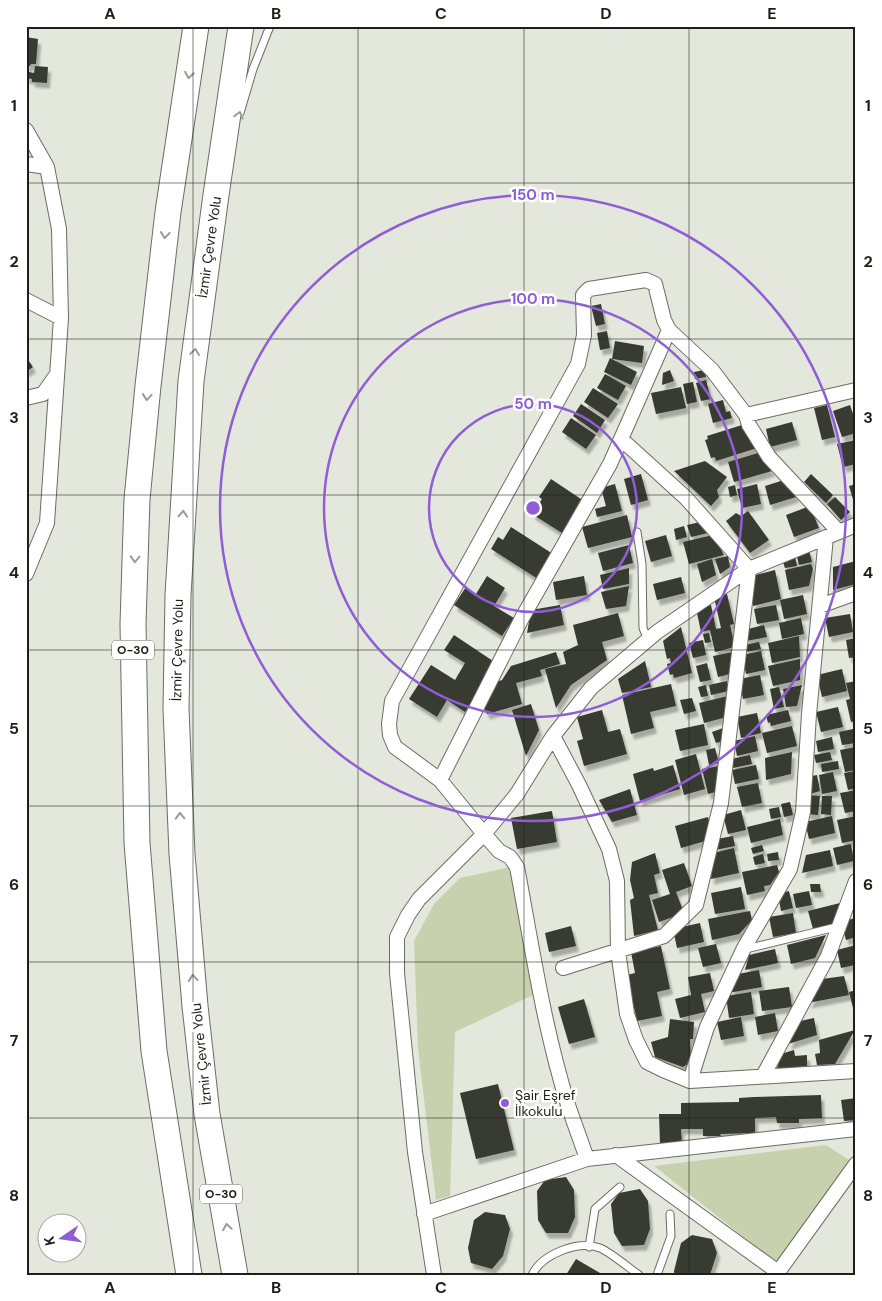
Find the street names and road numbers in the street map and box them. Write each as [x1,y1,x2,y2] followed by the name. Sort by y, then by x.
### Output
[193,195,225,299] street label: İzmir Çevre Yolu
[167,599,187,701] street label: İzmir Çevre Yolu
[112,640,154,660] road number: O-30
[187,1002,215,1106] street label: İzmir Çevre Yolu
[200,1184,242,1204] road number: O-30

